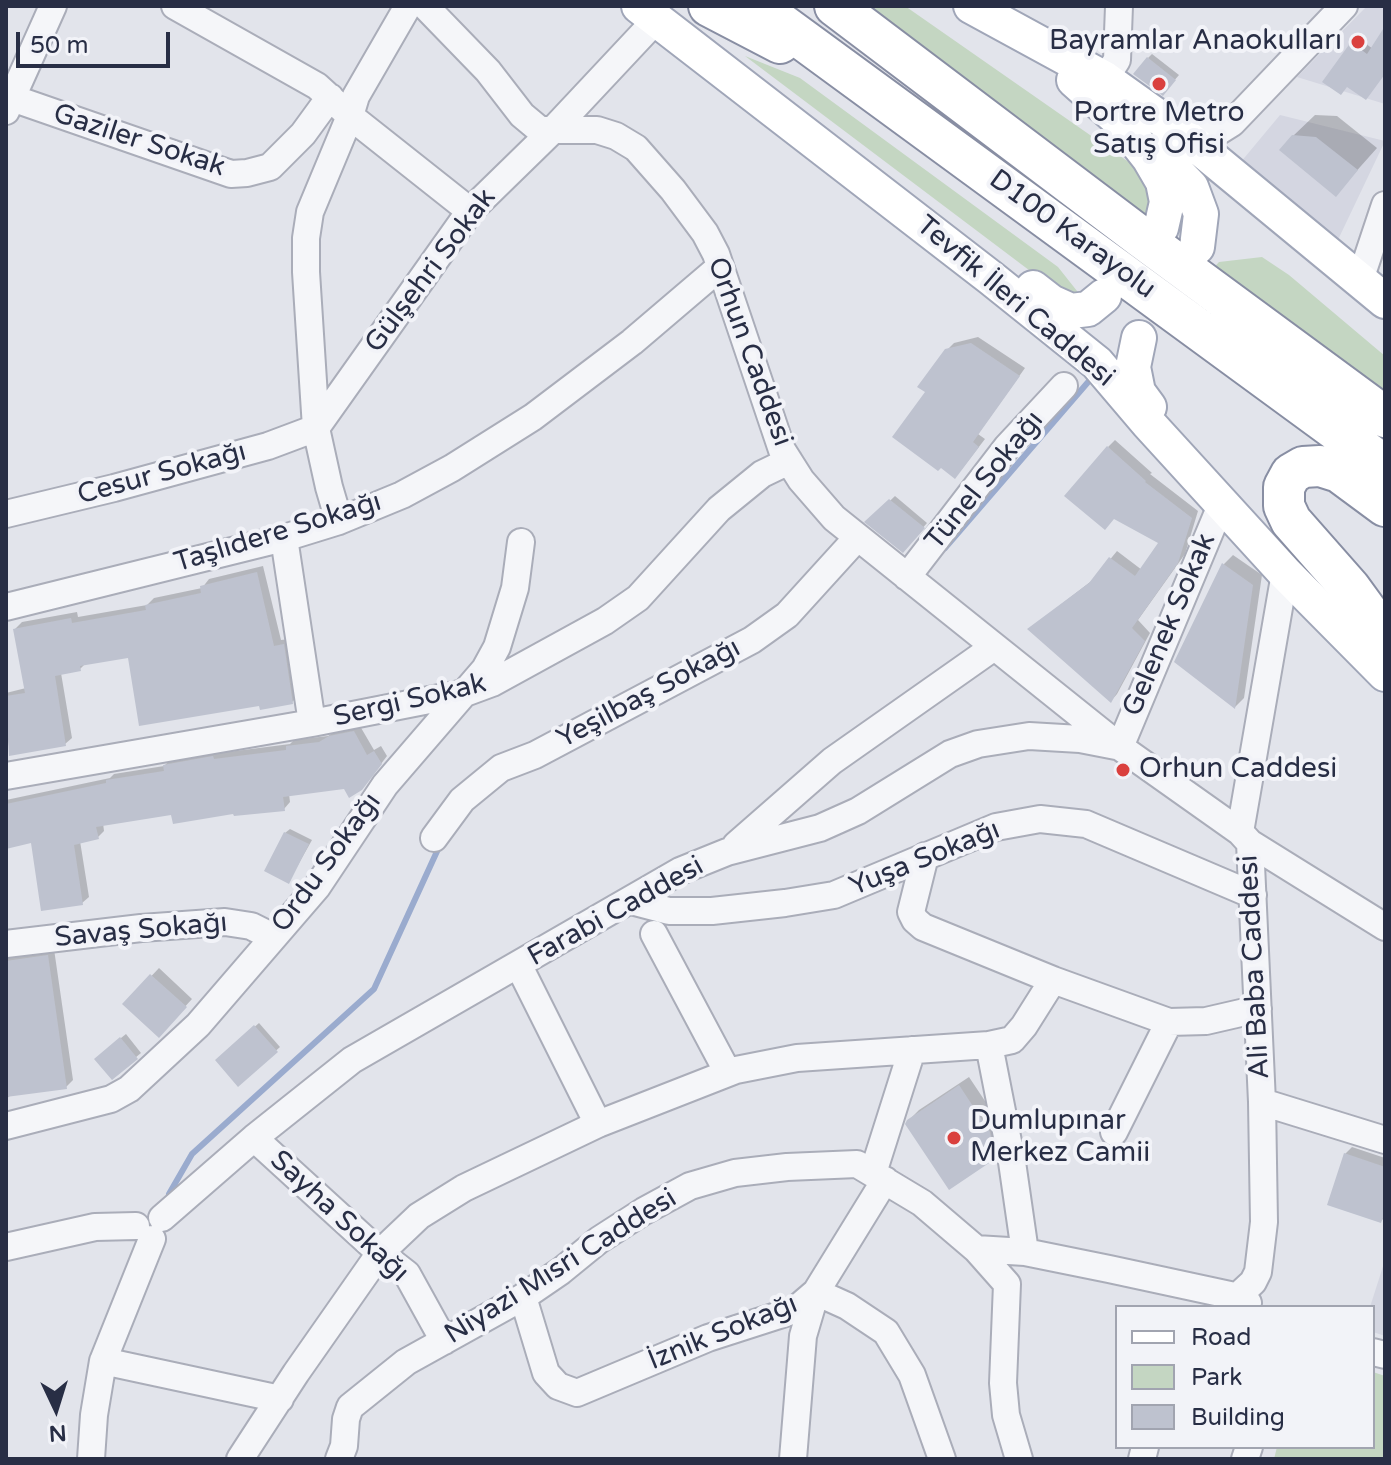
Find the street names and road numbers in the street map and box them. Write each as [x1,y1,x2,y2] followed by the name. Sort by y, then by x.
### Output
[49,97,229,185] street label: Gaziler Sokak
[982,163,1162,307] street label: D100 Karayolu
[358,182,504,360] street label: Gülşehri Sokak
[909,209,1121,395] street label: Tevfik İleri Caddesi
[699,253,799,451] street label: Orhun Caddesi
[919,405,1051,557] street label: Tünel Sokağı
[74,435,250,513] street label: Cesur Sokağı
[171,486,385,580] street label: Taşlıdere Sokağı
[1116,528,1224,722] street label: Gelenek Sokak
[552,632,746,756] street label: Yeşilbaş Sokağı
[330,667,490,735] street label: Sergi Sokak
[265,787,389,939] street label: Ordu Sokağı
[845,814,1005,904] street label: Yuşa Sokağı
[522,850,710,974] street label: Farabi Caddesi
[1232,854,1278,1080] street label: Ali Baba Caddesi
[53,907,229,955] street label: Savaş Sokağı
[263,1144,415,1290] street label: Sayha Sokağı
[439,1182,683,1352] street label: Niyazi Mısri Caddesi
[643,1288,803,1378] street label: İznik Sokağı

